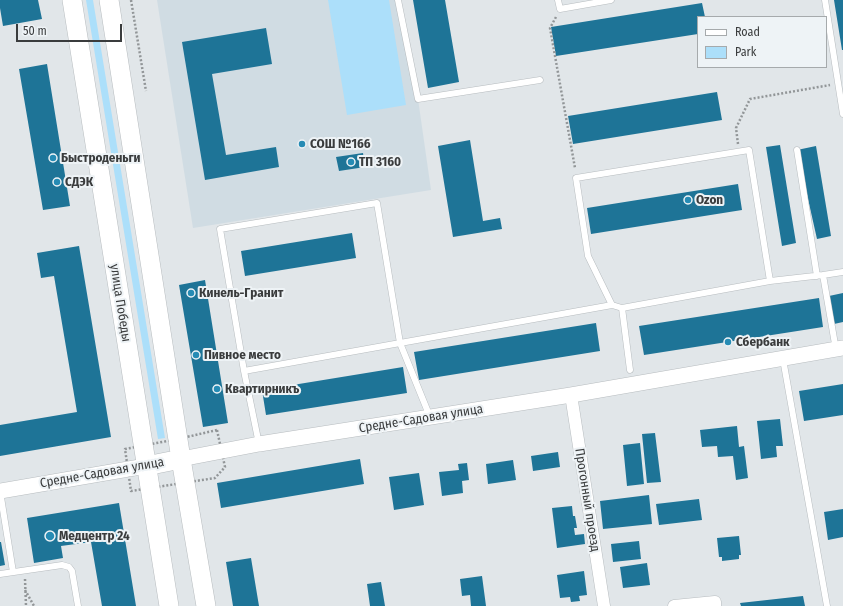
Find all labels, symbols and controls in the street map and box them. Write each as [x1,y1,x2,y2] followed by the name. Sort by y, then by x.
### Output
[18,16,124,42] scale bar
[697,16,827,68] legend
[23,24,47,38] text: 50 m
[735,25,760,39] text: Road
[735,45,756,59] text: Park
[310,136,371,152] place label: СОШ №166
[297,139,307,149] marker: СОШ №166
[61,150,141,166] place label: Быстроденьги
[48,153,58,163] marker: Быстроденьги
[359,154,401,170] place label: ТП 3160
[346,157,356,167] marker: ТП 3160
[65,174,93,190] place label: СДЭК
[52,177,62,187] marker: СДЭК
[696,192,723,208] place label: Ozon
[683,195,693,205] marker: Ozon
[106,263,134,343] street label: улица Победы
[199,285,283,301] place label: Кинель-Гранит
[186,288,196,298] marker: Кинель-Гранит
[736,334,790,350] place label: Сбербанк
[723,337,733,347] marker: Сбербанк
[204,347,281,363] place label: Пивное место
[191,350,201,360] marker: Пивное место
[225,381,299,397] place label: Квартирникъ
[212,384,222,394] marker: Квартирникъ
[358,401,484,437] street label: Средне-Садовая улица
[571,447,603,553] street label: Прогонный проезд
[39,454,165,492] street label: Средне-Садовая улица
[59,528,130,544] place label: Медцентр 24
[44,530,56,542] marker: Медцентр 24

